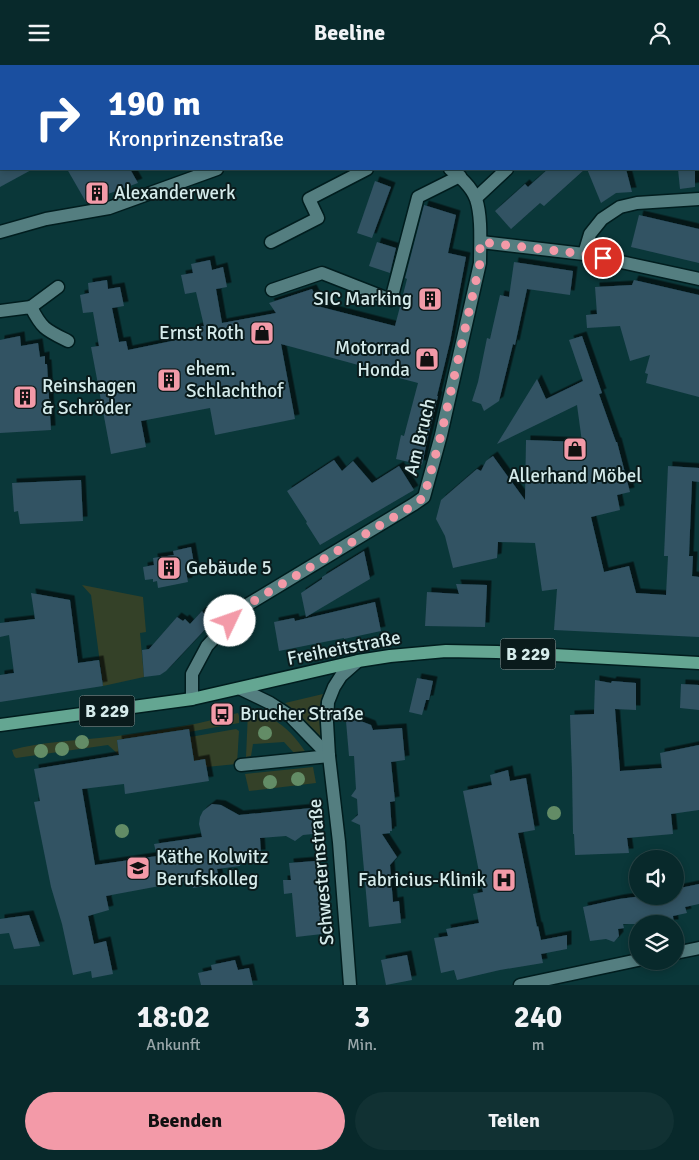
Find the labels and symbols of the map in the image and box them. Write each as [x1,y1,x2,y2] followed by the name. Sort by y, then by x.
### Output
[84,180,110,206] building icon: Alexanderwerk
[114,181,236,205] place label: Alexanderwerk
[582,237,624,279] pin
[417,286,443,312] building icon: SIC Marking
[313,287,412,311] place label: SIC Marking
[249,320,275,346] shop icon: Ernst Roth
[159,321,244,345] place label: Ernst Roth
[335,336,410,382] place label: Motorrad Honda
[414,346,440,372] shop icon: Motorrad Honda
[186,357,285,403] place label: ehem. Schlachthof
[156,367,182,393] building icon: ehem. Schlachthof
[42,374,136,420] place label: Reinshagen & Schröder
[12,384,38,410] building icon: Reinshagen & Schröder
[399,396,441,478] street label: Am Bruch
[562,436,588,462] shop icon: Allerhand Möbel
[508,464,642,488] place label: Allerhand Möbel
[156,555,182,581] building icon: Gebäude 5
[186,556,272,580] place label: Gebäude 5
[203,594,255,646] position arrow
[285,625,403,671] street label: Freiheitstraße
[500,639,556,669] road number: B 229
[80,695,134,726] road number: B 229
[209,701,235,727] bus stop icon: Brucher Straße
[240,702,364,726] place label: Brucher Straße
[303,798,339,946] street label: Schwesternstraße
[156,845,268,891] place label: Käthe Kolwitz Berufskolleg
[125,855,151,881] school or university icon: Käthe Kolwitz Berufskolleg
[491,867,517,893] hospital icon: Fabricius-Klinik
[358,868,486,892] place label: Fabricius-Klinik

